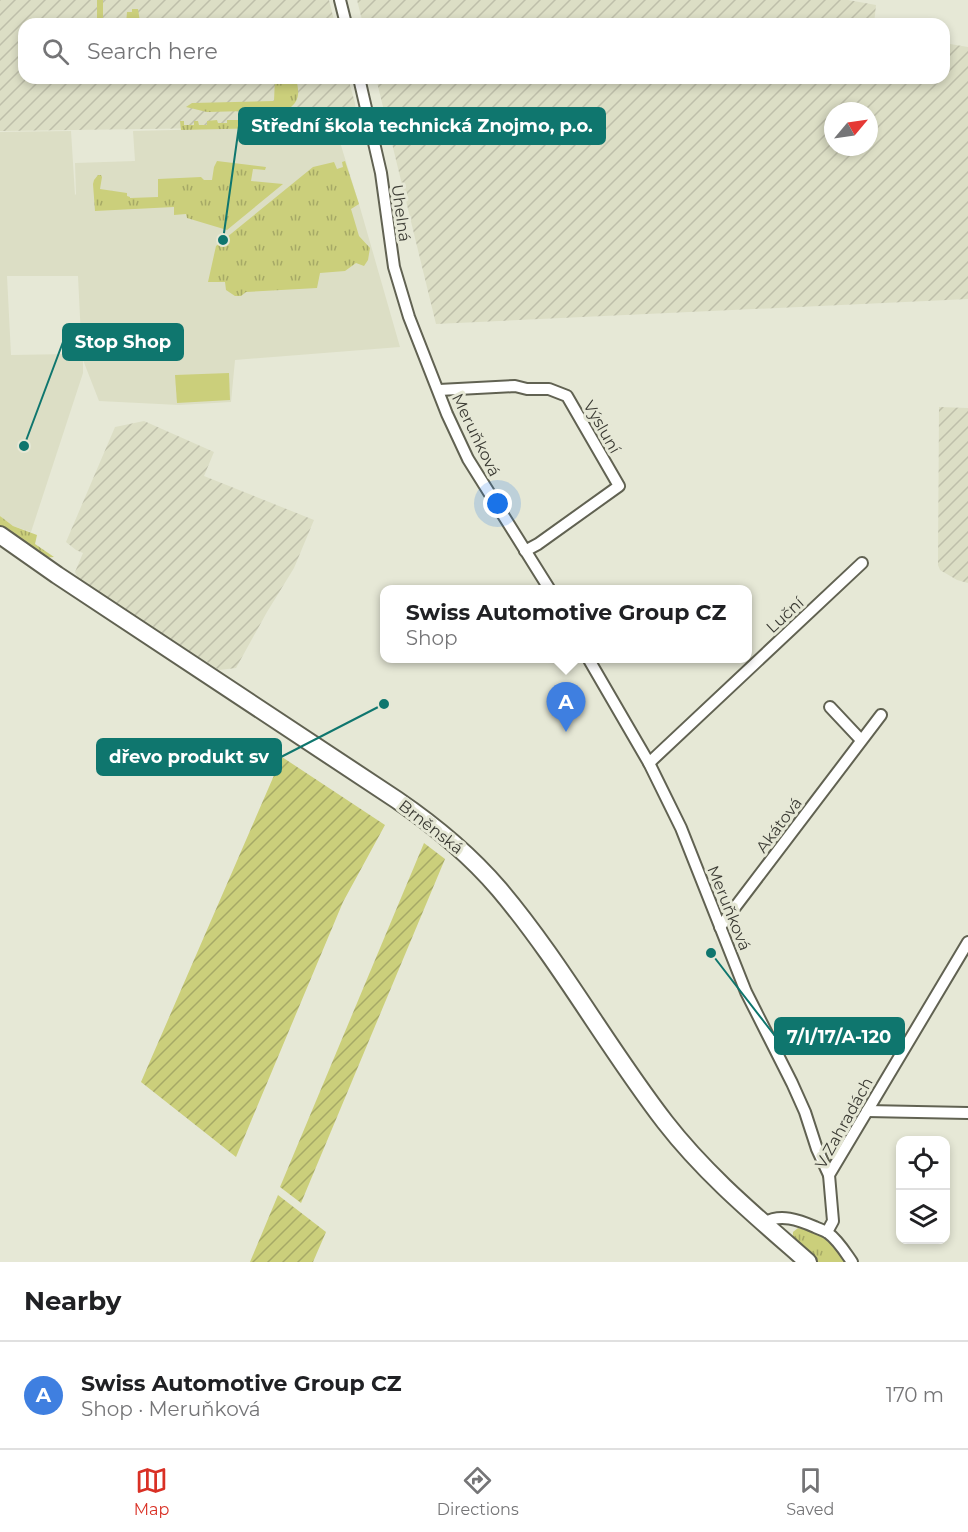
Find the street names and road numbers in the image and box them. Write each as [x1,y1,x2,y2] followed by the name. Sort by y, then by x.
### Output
[388,183,414,243] street label: Uhelná
[448,391,504,479] street label: Meruňková
[579,397,625,457] street label: Výsluní
[762,593,808,637] street label: Luční
[752,794,806,856] street label: Akátová
[395,796,467,858] street label: Brněnská
[703,863,755,953] street label: Meruňková
[811,1074,877,1172] street label: V Zahradách

